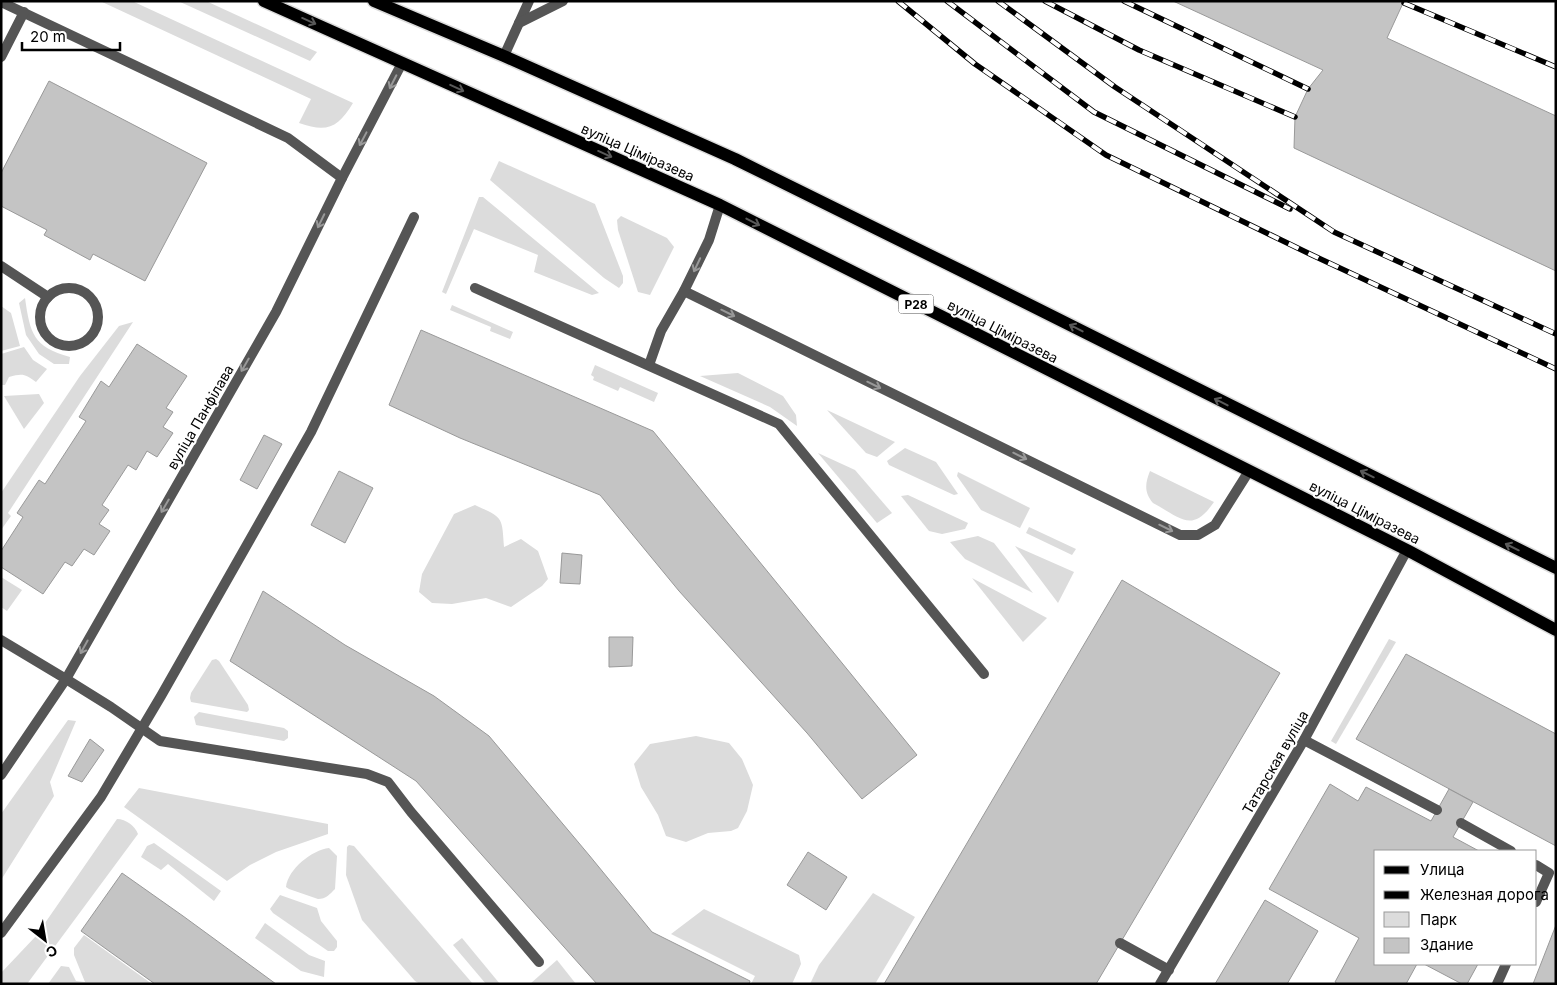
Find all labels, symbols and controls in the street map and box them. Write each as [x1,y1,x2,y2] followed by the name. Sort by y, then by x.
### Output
[301,17,316,27] one-way arrow
[22,20,120,52] scale bar
[30,27,66,46] text: 20 m
[388,74,398,89] one-way arrow
[449,84,464,93] one-way arrow
[579,119,697,185] street label: вуліца Ціміразева
[358,131,367,146] one-way arrow
[597,150,612,160] one-way arrow
[316,214,326,229] one-way arrow
[745,217,760,227] one-way arrow
[692,257,701,272] one-way arrow
[898,294,934,314] road number: Р28
[945,296,1061,366] street label: вуліца Ціміразева
[720,309,735,318] one-way arrow
[1069,323,1084,332] one-way arrow
[240,358,250,372] one-way arrow
[163,362,237,472] street label: вуліца Панфілава
[866,380,881,390] one-way arrow
[1214,396,1229,406] one-way arrow
[1012,452,1027,461] one-way arrow
[1359,469,1374,479] one-way arrow
[1307,477,1423,547] street label: вуліца Ціміразева
[159,499,169,513] one-way arrow
[1158,523,1173,533] one-way arrow
[1505,541,1520,551] one-way arrow
[79,640,89,655] one-way arrow
[1238,707,1312,817] street label: Татарская вуліца
[1374,850,1537,965] legend
[1420,860,1464,879] text: Улица
[1420,885,1549,904] text: Железная дорога
[1420,910,1457,929] text: Парк
[20,915,70,965] north arrow
[1420,935,1474,954] text: Здание
[43,942,61,962] text: С

